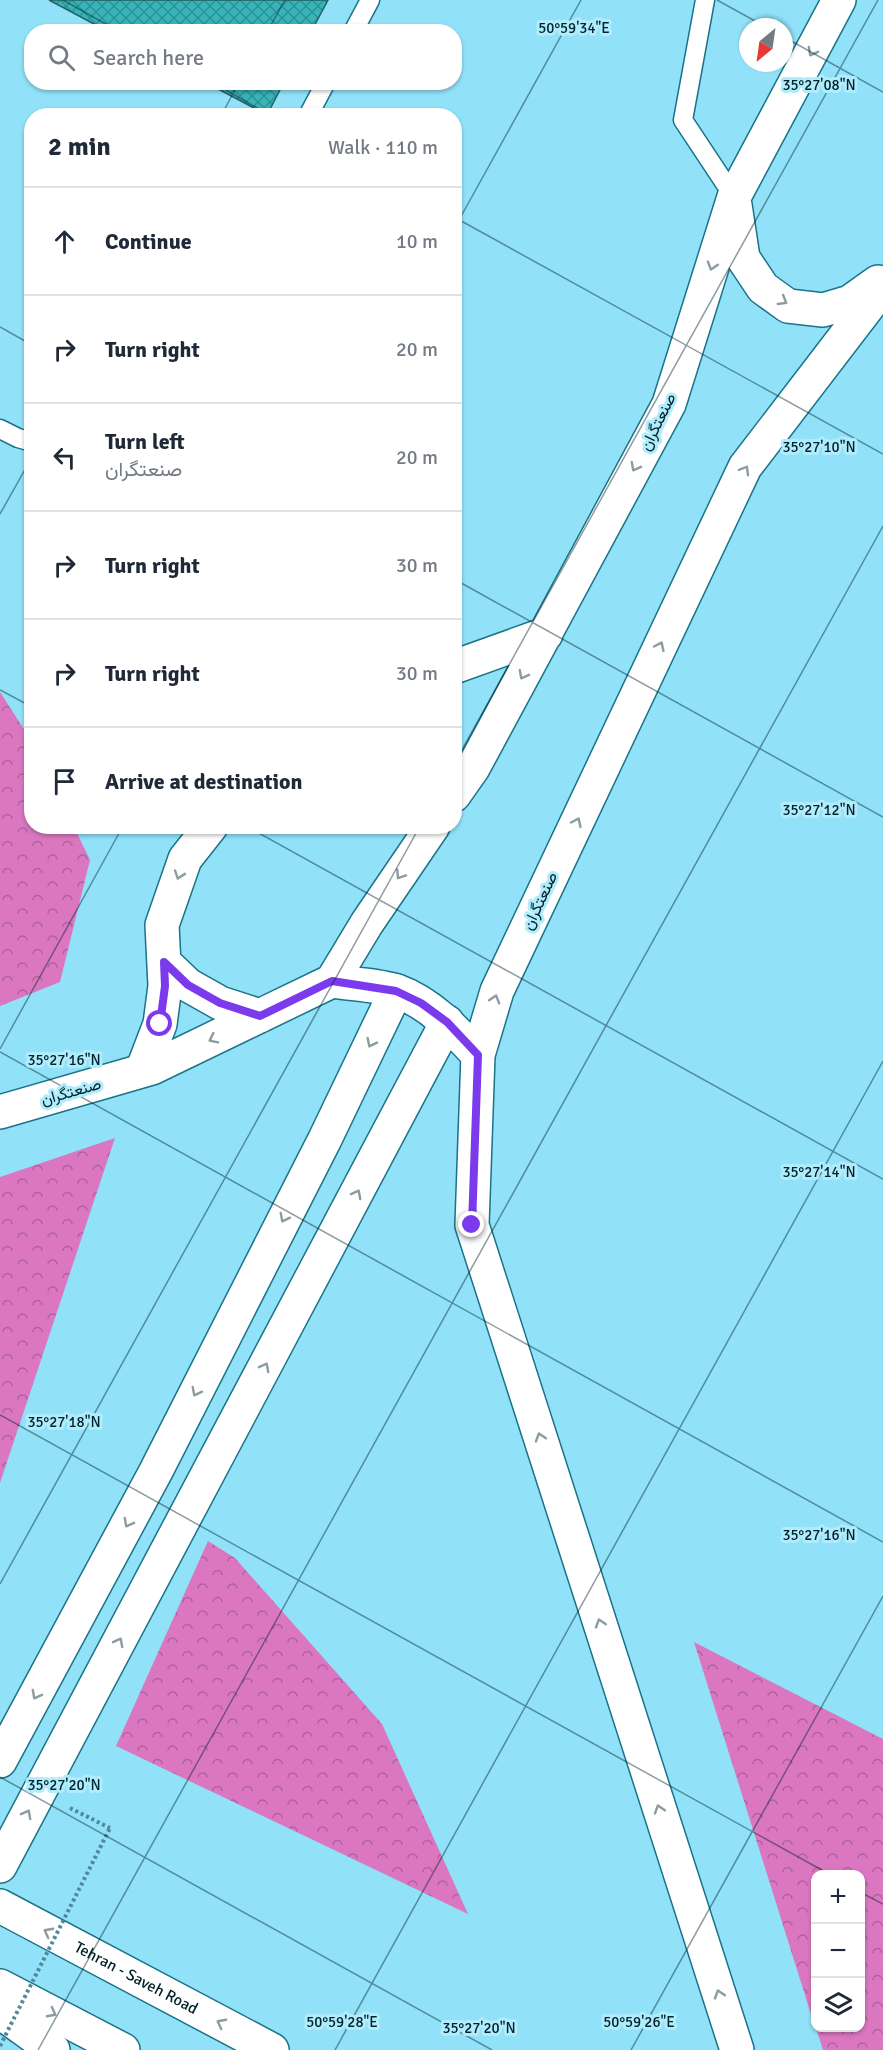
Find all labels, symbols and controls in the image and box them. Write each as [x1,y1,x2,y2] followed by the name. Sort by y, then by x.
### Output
[739,18,793,72] north arrow
[538,19,610,37] text: 50°59'34"E
[24,24,462,90] search box
[45,41,78,74] icon: search
[93,44,204,71] text: Search here
[808,45,819,56] one-way arrow
[782,76,856,94] text: 35°27'08"N
[48,131,111,163] text: 2 min
[328,135,438,160] text: Walk · 110 m
[48,225,81,258] icon: ahead
[105,228,192,255] text: Continue
[396,229,438,254] text: 10 m
[707,260,719,271] one-way arrow
[777,294,787,305] one-way arrow
[48,333,81,366] icon: right
[105,336,200,363] text: Turn right
[396,337,438,362] text: 20 m
[635,390,681,454] street label: صنعتگران
[105,428,185,455] text: Turn left
[782,438,856,456] text: 35°27'10"N
[48,441,81,474] icon: left
[396,445,438,470] text: 20 m
[105,457,182,482] text: صنعتگران
[631,460,642,471] one-way arrow
[737,466,749,476] one-way arrow
[48,549,81,582] icon: right
[105,552,200,579] text: Turn right
[396,553,438,578] text: 30 m
[653,641,665,652] one-way arrow
[48,657,81,690] icon: right
[105,660,200,687] text: Turn right
[396,661,438,686] text: 30 m
[519,669,530,680] one-way arrow
[48,765,81,798] icon: arrive
[105,768,302,795] text: Arrive at destination
[782,801,856,819] text: 35°27'12"N
[569,818,581,829] one-way arrow
[396,868,407,879] one-way arrow
[174,869,187,880] one-way arrow
[518,869,562,933] street label: صنعتگران
[488,994,500,1005] one-way arrow
[146,1010,172,1036] route start
[209,1031,220,1043] one-way arrow
[366,1037,378,1048] one-way arrow
[27,1051,101,1069] text: 35°27'16"N
[39,1074,103,1110] street label: صنعتگران
[782,1163,856,1181] text: 35°27'14"N
[350,1190,361,1201] one-way arrow
[458,1211,484,1237] route end
[280,1212,292,1223] one-way arrow
[258,1362,269,1373] one-way arrow
[192,1386,203,1396] one-way arrow
[27,1413,101,1431] text: 35°27'18"N
[535,1432,547,1443] one-way arrow
[124,1517,135,1527] one-way arrow
[782,1526,856,1544] text: 35°27'16"N
[595,1618,607,1629] one-way arrow
[112,1638,123,1648] one-way arrow
[32,1688,43,1699] one-way arrow
[27,1776,101,1794] text: 35°27'20"N
[654,1804,667,1815] one-way arrow
[20,1810,31,1821] one-way arrow
[811,1870,865,2032] map controls
[811,1870,865,1924] button: +
[811,1924,865,1978] button: −
[44,1928,54,1939] one-way arrow
[71,1937,201,2019] street label: Tehran - Saveh Road
[811,1978,865,2032] button: layers
[714,1989,726,2000] one-way arrow
[46,2006,56,2017] one-way arrow
[306,2013,378,2031] text: 50°59'28"E
[603,2013,675,2031] text: 50°59'26"E
[216,2019,227,2030] one-way arrow
[442,2019,516,2037] text: 35°27'20"N

